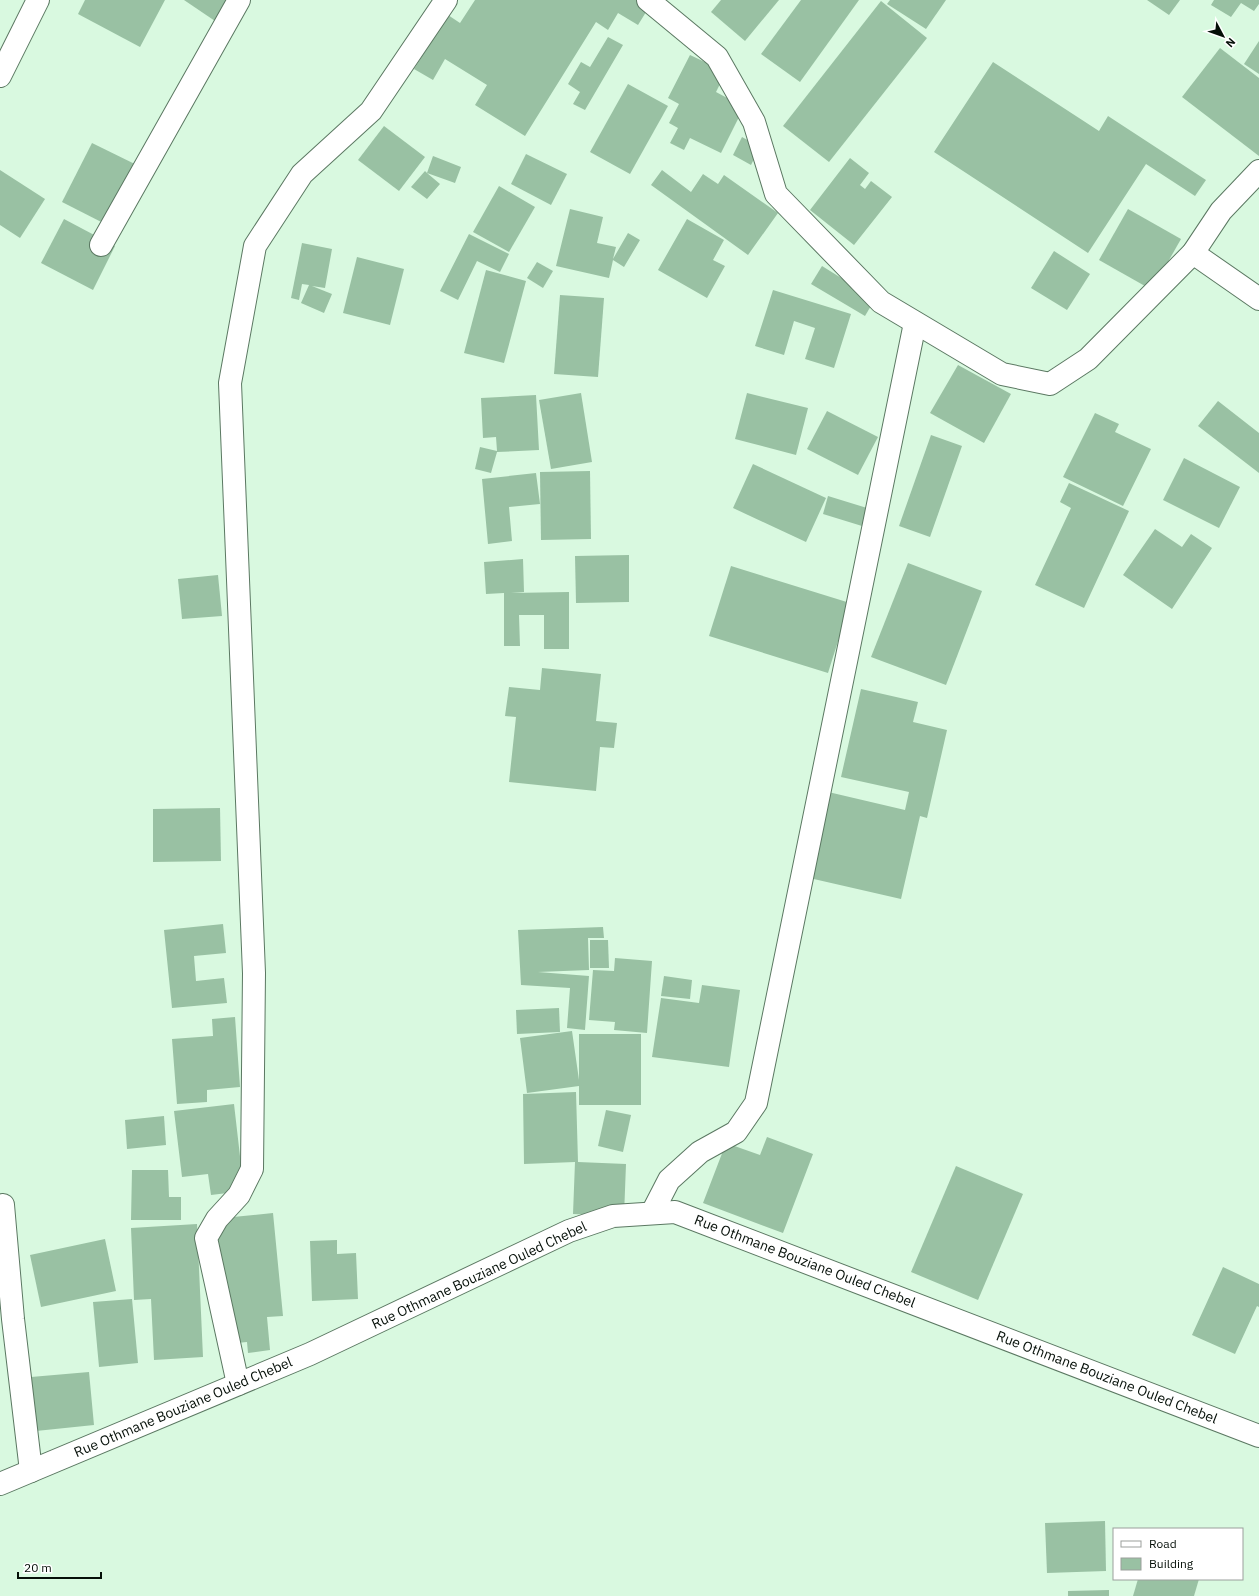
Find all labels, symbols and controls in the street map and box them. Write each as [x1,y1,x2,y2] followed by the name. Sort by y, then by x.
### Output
[1203,16,1243,56] north arrow
[1223,35,1238,50] text: N
[692,1210,918,1312] street label: Rue Othmane Bouziane Ouled Chebel
[369,1217,590,1333] street label: Rue Othmane Bouziane Ouled Chebel
[994,1326,1220,1428] street label: Rue Othmane Bouziane Ouled Chebel
[71,1353,295,1461] street label: Rue Othmane Bouziane Ouled Chebel
[1113,1528,1243,1580] legend
[1149,1536,1177,1551] text: Road
[18,1554,101,1580] scale bar
[1149,1556,1194,1571] text: Building
[24,1560,52,1575] text: 20 m

